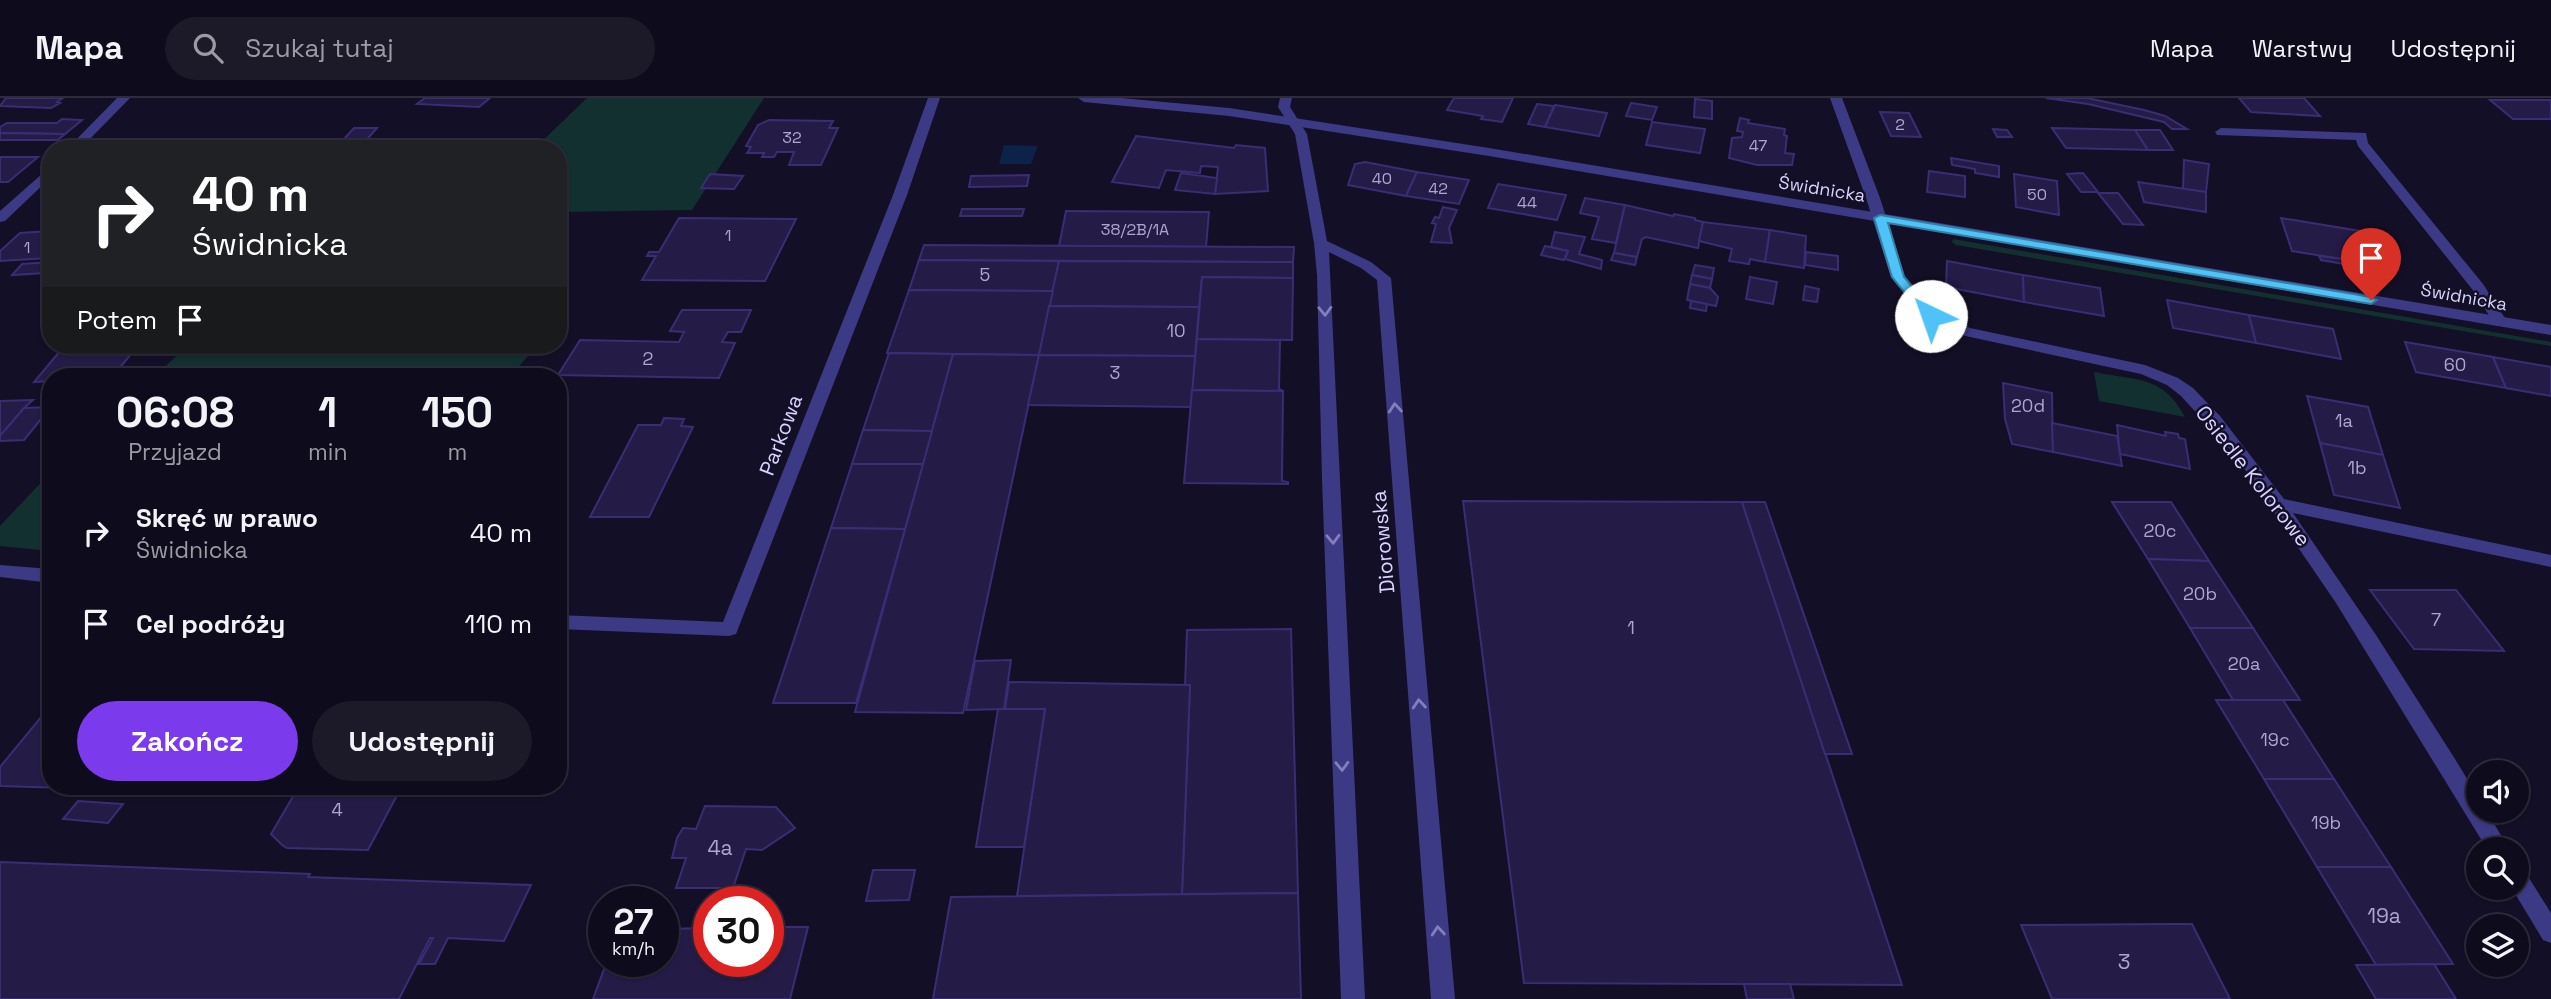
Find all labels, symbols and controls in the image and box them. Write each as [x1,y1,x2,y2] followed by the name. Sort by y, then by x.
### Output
[165,17,655,80] search box
[35,27,123,69] text: Mapa
[189,29,227,67] icon: search
[245,31,394,65] text: Szukaj tutaj
[2150,33,2214,64] text: Mapa
[2252,33,2353,64] text: Warstwy
[2391,33,2516,64] text: Udostępnij
[1895,114,1905,135] house number: 2
[782,127,802,148] house number: 32
[1749,135,1767,156] house number: 47
[192,163,309,225] text: 40 m
[77,168,168,259] icon: right
[1372,168,1392,189] house number: 40
[1777,170,1867,207] street label: Świdnicka
[1428,178,1448,199] house number: 42
[2027,184,2047,205] house number: 50
[1517,192,1537,213] house number: 44
[1101,219,1169,240] house number: 38/2B/1A
[192,224,348,264] text: Świdnicka
[725,225,731,246] house number: 1
[2341,228,2401,300] pin
[24,237,30,258] house number: 1
[2352,239,2390,277] icon: arrive
[980,263,990,286] house number: 5
[2419,278,2509,315] street label: Świdnicka
[1894,279,1968,353] position arrow
[171,301,209,339] icon: arrive
[77,303,157,337] text: Potem
[1318,306,1333,317] one-way arrow
[1166,319,1186,342] house number: 10
[643,347,653,370] house number: 2
[2444,353,2466,376] house number: 60
[1110,361,1120,384] house number: 3
[116,386,234,439] text: 06:08
[318,386,337,439] text: 1
[422,386,493,439] text: 150
[753,390,808,479] street label: Parkowa
[2011,394,2045,417] house number: 20d
[2190,400,2317,552] street label: Osiedle Kolorowe
[1388,402,1403,413] one-way arrow
[2335,409,2353,432] house number: 1a
[128,437,222,467] text: Przyjazd
[308,437,348,467] text: min
[447,437,467,467] text: m
[2347,456,2367,479] house number: 1b
[1365,489,1400,595] street label: Diorowska
[136,501,318,535] text: Skręć w prawo
[77,514,115,552] icon: right
[470,516,532,550] text: 40 m
[2143,519,2177,542] house number: 20c
[1325,533,1340,544] one-way arrow
[136,535,248,565] text: Świdnicka
[2183,582,2217,605] house number: 20b
[77,605,115,643] icon: arrive
[136,607,285,641] text: Cel podróży
[465,607,532,641] text: 110 m
[2431,608,2441,631] house number: 7
[1627,616,1635,639] house number: 1
[2228,652,2260,675] house number: 20a
[1412,698,1427,709] one-way arrow
[77,701,298,781] button: Zakończ
[312,701,532,781] button: Udostępnij
[2260,728,2290,751] house number: 19c
[2466,760,2529,977] map controls
[2466,760,2529,823] button: sound
[1335,761,1350,772] one-way arrow
[331,798,343,821] house number: 4
[2311,811,2341,834] house number: 19b
[707,834,733,861] house number: 4a
[2466,837,2529,900] button: search
[693,886,784,977] speed limit sign: 30
[614,900,653,944] text: 27
[2367,902,2401,929] house number: 19a
[2466,914,2529,977] button: layers
[1431,925,1446,936] one-way arrow
[612,937,655,960] text: km/h
[2118,948,2130,975] house number: 3

